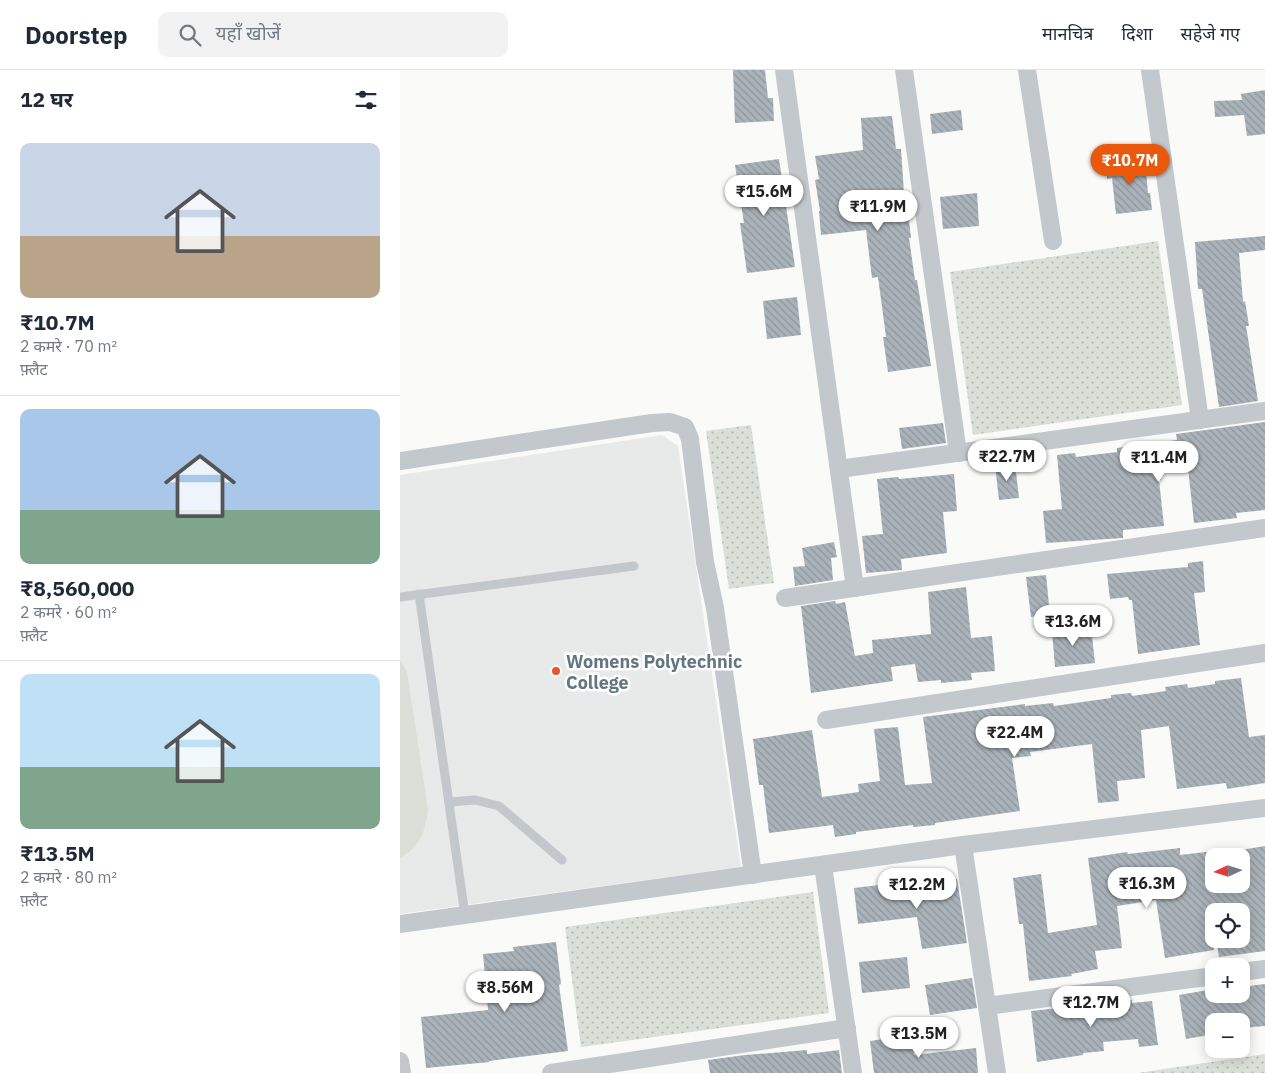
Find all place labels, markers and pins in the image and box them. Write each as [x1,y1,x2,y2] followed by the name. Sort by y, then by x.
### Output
[1089,144,1171,186] pin: ₹10.7M
[723,174,805,217] pin: ₹15.6M
[837,190,919,232] pin: ₹11.9M
[966,440,1048,482] pin: ₹22.7M
[1118,440,1200,483] pin: ₹11.4M
[1032,604,1114,647] pin: ₹13.6M
[566,650,742,694] place label: Womens Polytechnic College
[550,665,562,677] marker: Womens Polytechnic College
[974,716,1056,758] pin: ₹22.4M
[1106,866,1188,909] pin: ₹16.3M
[876,868,958,910] pin: ₹12.2M
[464,970,546,1013] pin: ₹8.56M
[1050,986,1132,1028] pin: ₹12.7M
[878,1016,960,1059] pin: ₹13.5M

